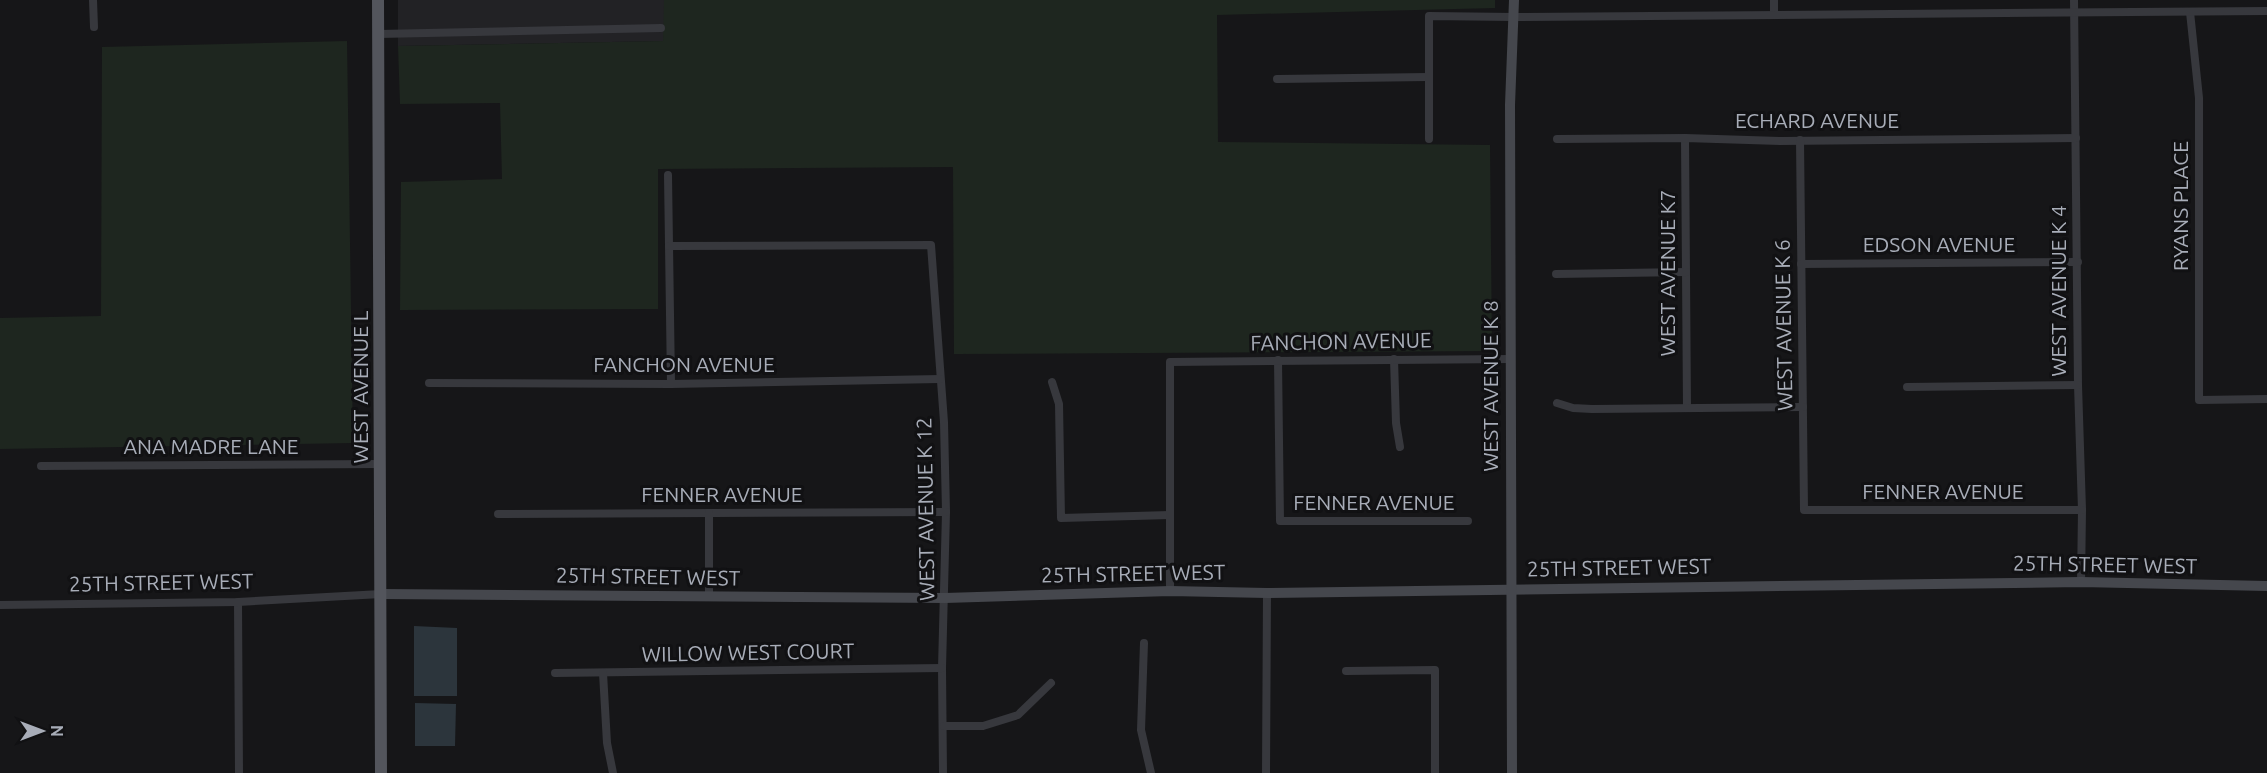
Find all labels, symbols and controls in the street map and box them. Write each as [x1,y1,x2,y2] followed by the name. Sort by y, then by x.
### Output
[1735,108,1899,132] street label: ECHARD AVENUE
[2168,141,2192,271] street label: RYANS PLACE
[1655,190,1679,356] street label: WEST AVENUE K7
[2046,205,2070,377] street label: WEST AVENUE K 4
[1863,232,2015,256] street label: EDSON AVENUE
[1770,239,1796,411] street label: WEST AVENUE K 6
[1478,300,1502,472] street label: WEST AVENUE K 8
[348,310,372,463] street label: WEST AVENUE L
[1250,327,1432,355] street label: FANCHON AVENUE
[593,352,775,376] street label: FANCHON AVENUE
[911,417,939,601] street label: WEST AVENUE K 12
[123,434,299,458] street label: ANA MADRE LANE
[1862,479,2024,503] street label: FENNER AVENUE
[641,482,803,506] street label: FENNER AVENUE
[1293,490,1455,514] street label: FENNER AVENUE
[2013,550,2198,578] street label: 25TH STREET WEST
[1527,553,1712,581] street label: 25TH STREET WEST
[1041,559,1226,587] street label: 25TH STREET WEST
[556,562,741,590] street label: 25TH STREET WEST
[69,568,254,596] street label: 25TH STREET WEST
[641,638,855,666] street label: WILLOW WEST COURT
[12,701,72,761] north arrow
[48,725,66,737] text: N

